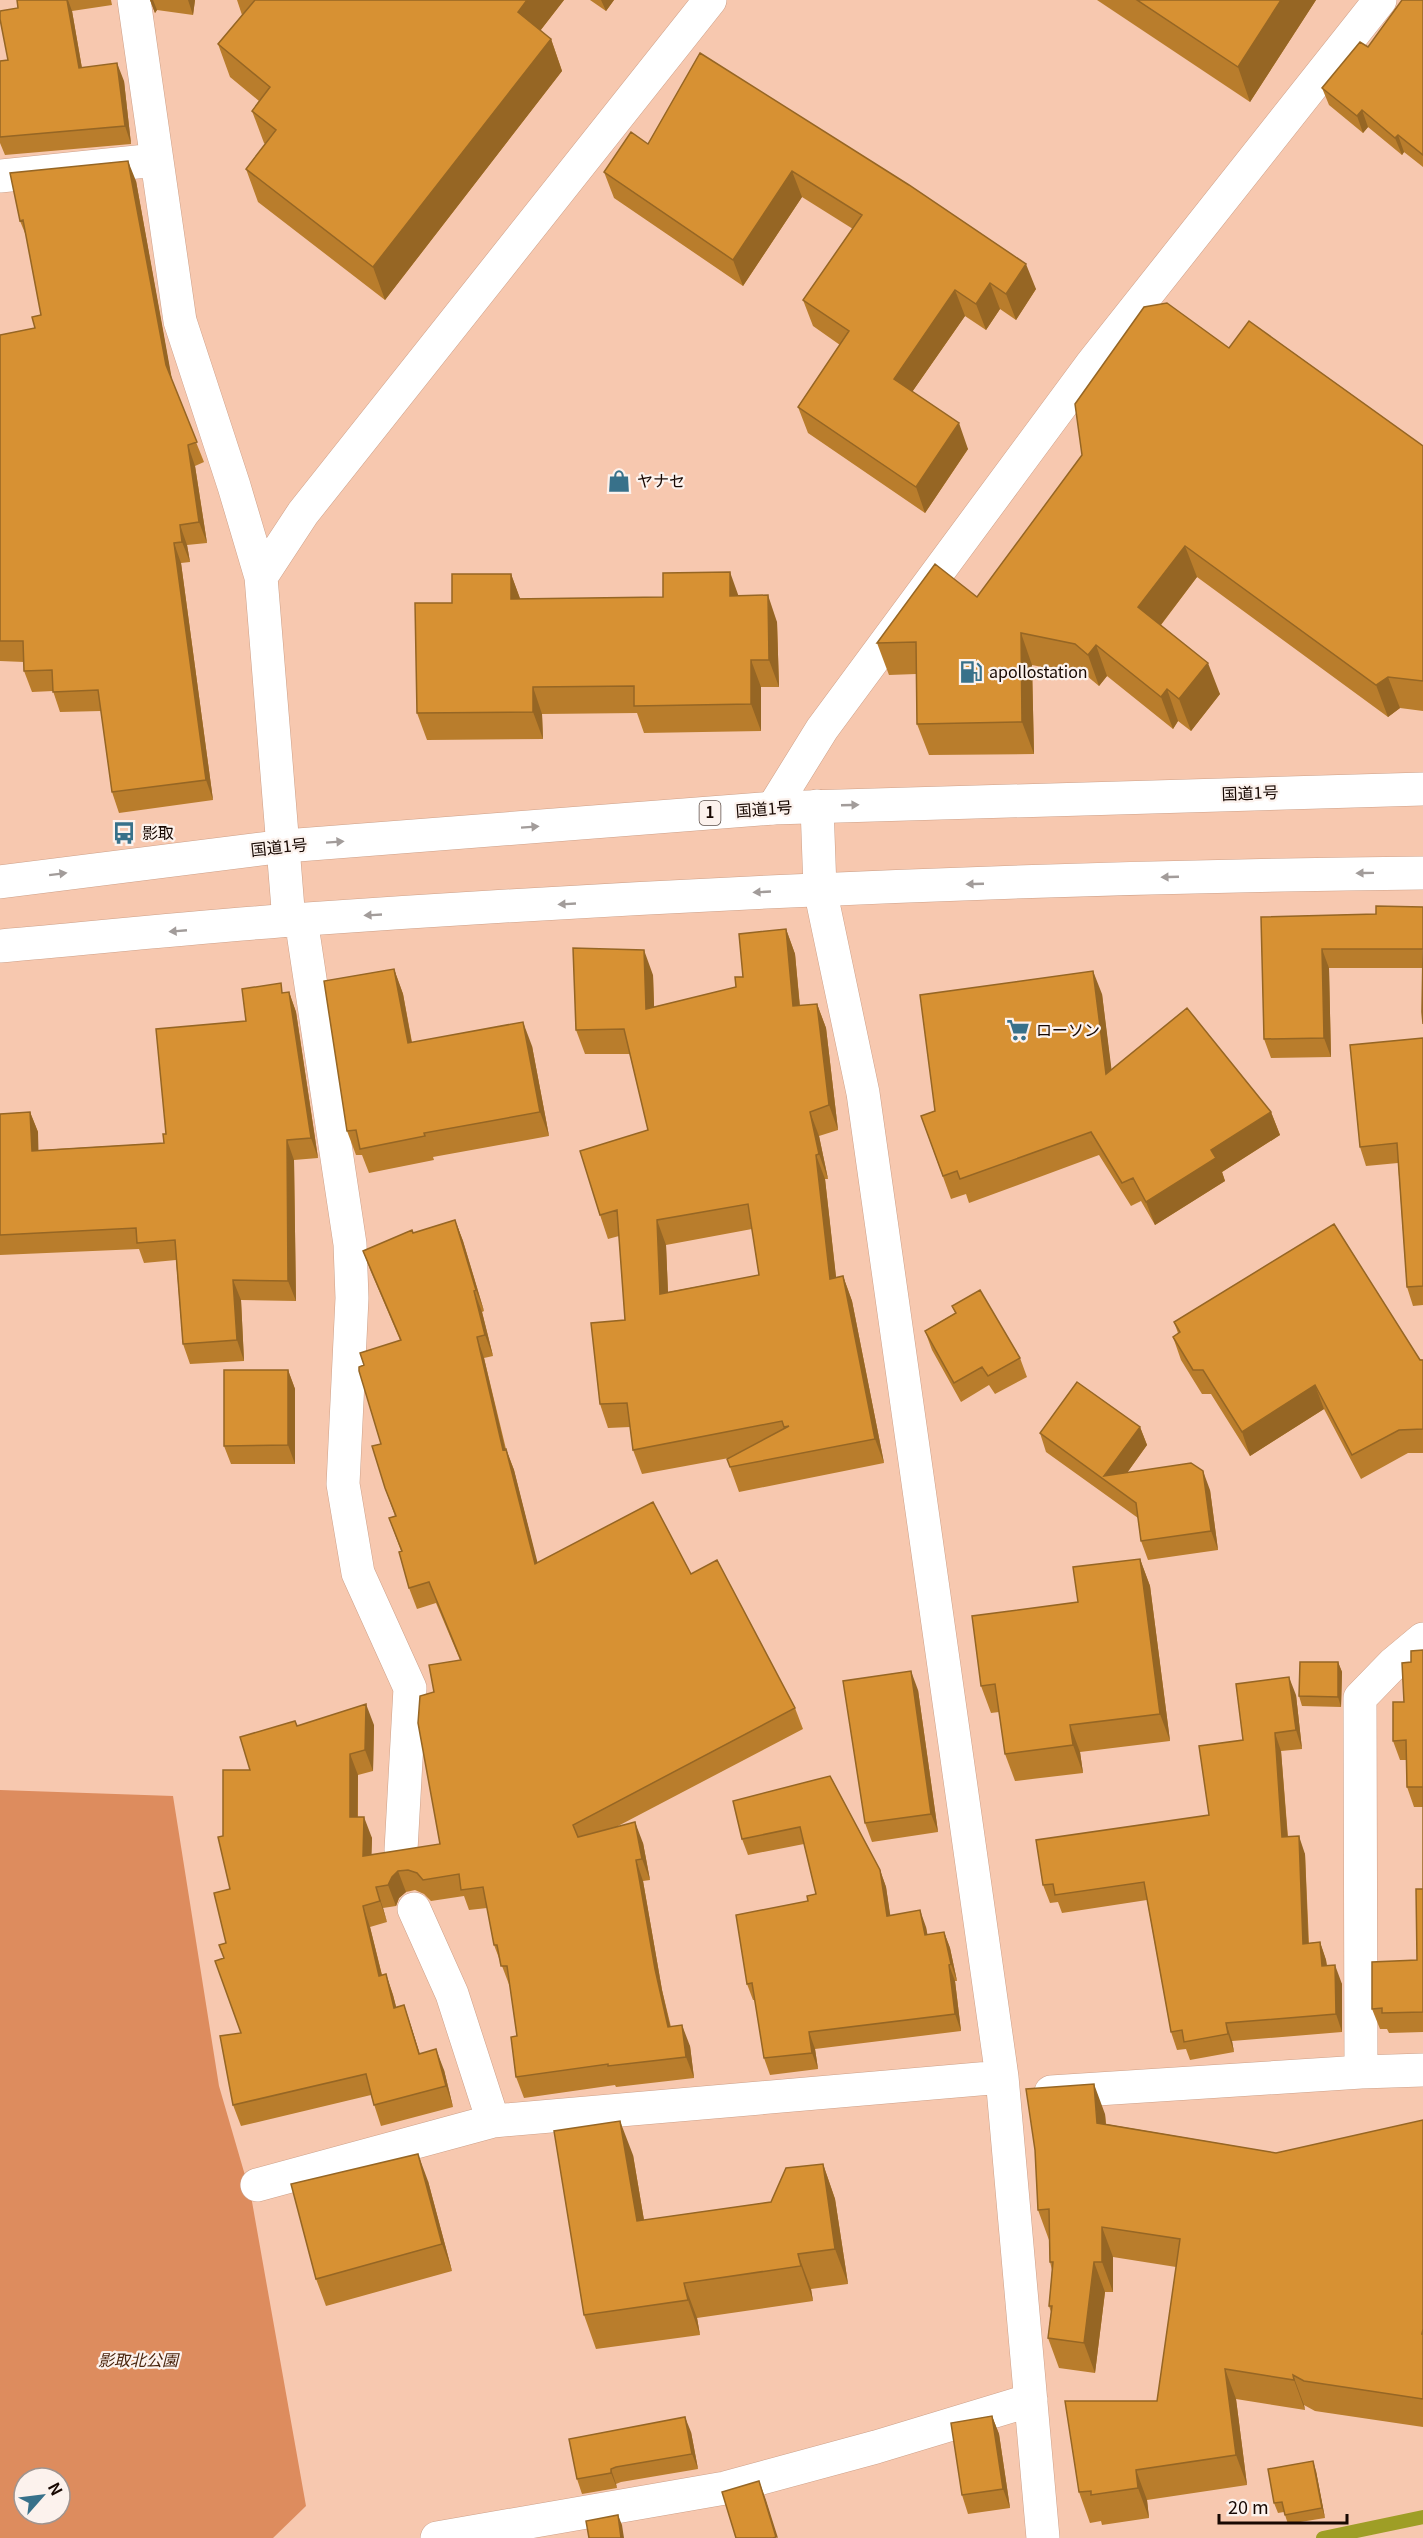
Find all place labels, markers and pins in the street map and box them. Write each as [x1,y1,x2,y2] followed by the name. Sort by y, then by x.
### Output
[606,468,632,494] shop icon: ヤナセ
[637,468,685,492] place label: ヤナセ
[958,659,984,685] fuel station icon: apollostation
[989,659,1088,683] place label: apollostation
[111,820,137,846] bus stop icon: 影取
[142,820,174,844] place label: 影取
[1005,1017,1031,1043] supermarket icon: ローソン
[1036,1017,1100,1041] place label: ローソン

